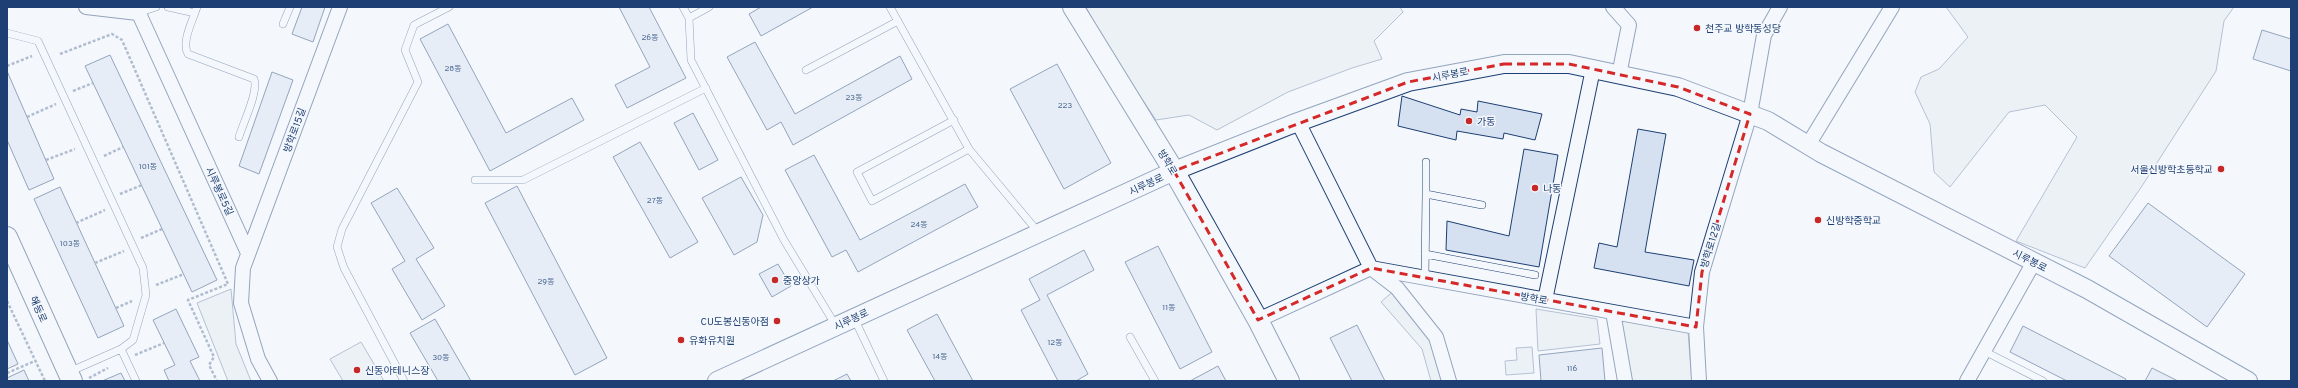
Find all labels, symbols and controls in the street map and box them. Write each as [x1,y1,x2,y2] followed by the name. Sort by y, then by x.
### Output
[1692,23,1702,33] marker: 천주교 방학동성당
[1705,23,1781,36] place label: 천주교 방학동성당
[641,33,659,43] house number: 26동
[444,64,462,74] house number: 28동
[1431,66,1470,85] street label: 시루봉로
[845,93,863,103] house number: 23동
[1058,101,1072,111] house number: 223
[281,106,310,155] street label: 방학로15길
[1464,116,1474,126] marker: 가동
[1477,116,1495,129] place label: 가동
[1154,148,1179,178] street label: 방학로
[139,162,157,172] house number: 101동
[2130,164,2213,177] place label: 서울신방학초등학교
[2216,164,2226,174] marker: 서울신방학초등학교
[202,165,236,218] street label: 시루봉로5길
[1127,172,1166,199] street label: 시루봉로
[1530,183,1540,193] marker: 나동
[1543,183,1561,196] place label: 나동
[647,196,663,206] house number: 27동
[1813,215,1823,225] marker: 신방학중학교
[1826,215,1881,228] place label: 신방학중학교
[910,220,928,230] house number: 24동
[1698,221,1724,270] street label: 방학로12길
[60,239,80,249] house number: 103동
[2010,247,2049,275] street label: 시루봉로
[770,275,780,285] marker: 중앙상가
[783,275,820,288] place label: 중앙상가
[537,277,555,287] house number: 29동
[1519,291,1548,308] street label: 방학로
[26,294,49,325] street label: 해등로
[1162,303,1176,313] house number: 11동
[832,307,871,334] street label: 시루봉로
[700,316,769,329] place label: CU도봉신동아점
[772,316,782,326] marker: CU도봉신동아점
[676,335,686,345] marker: 유화유치원
[689,335,735,348] place label: 유화유치원
[1047,338,1063,348] house number: 12동
[932,352,948,362] house number: 14동
[432,353,450,363] house number: 30동
[1567,364,1578,374] house number: 116
[352,365,362,375] marker: 신동아테니스장
[365,365,429,378] place label: 신동아테니스장

